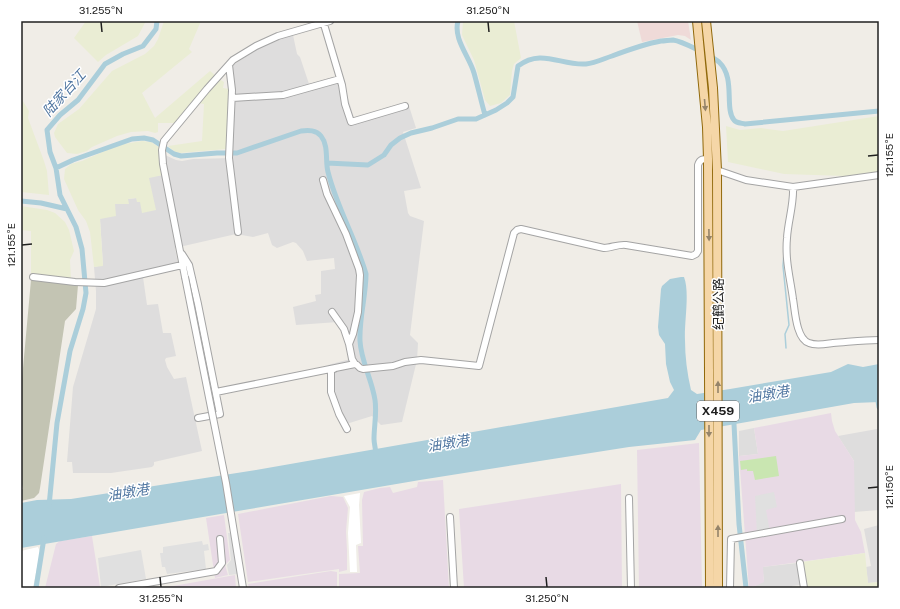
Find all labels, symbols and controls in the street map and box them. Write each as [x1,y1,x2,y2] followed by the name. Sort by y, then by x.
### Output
[79,4,123,16] text: 31.255°N
[466,4,510,16] text: 31.250°N
[39,65,90,119] water label: 陆家台江
[702,99,708,111] one-way arrow
[883,133,895,177] text: 121.155°E
[5,223,17,267] text: 121.155°E
[706,229,712,242] one-way arrow
[711,278,726,330] street label: 纪鹤公路
[715,380,721,393] one-way arrow
[746,383,792,405] water label: 油墩港
[697,401,739,421] road number: X459
[706,425,712,438] one-way arrow
[426,432,472,454] water label: 油墩港
[883,465,895,509] text: 121.150°E
[106,481,152,503] water label: 油墩港
[715,524,721,537] one-way arrow
[139,592,183,604] text: 31.255°N
[525,592,569,604] text: 31.250°N

